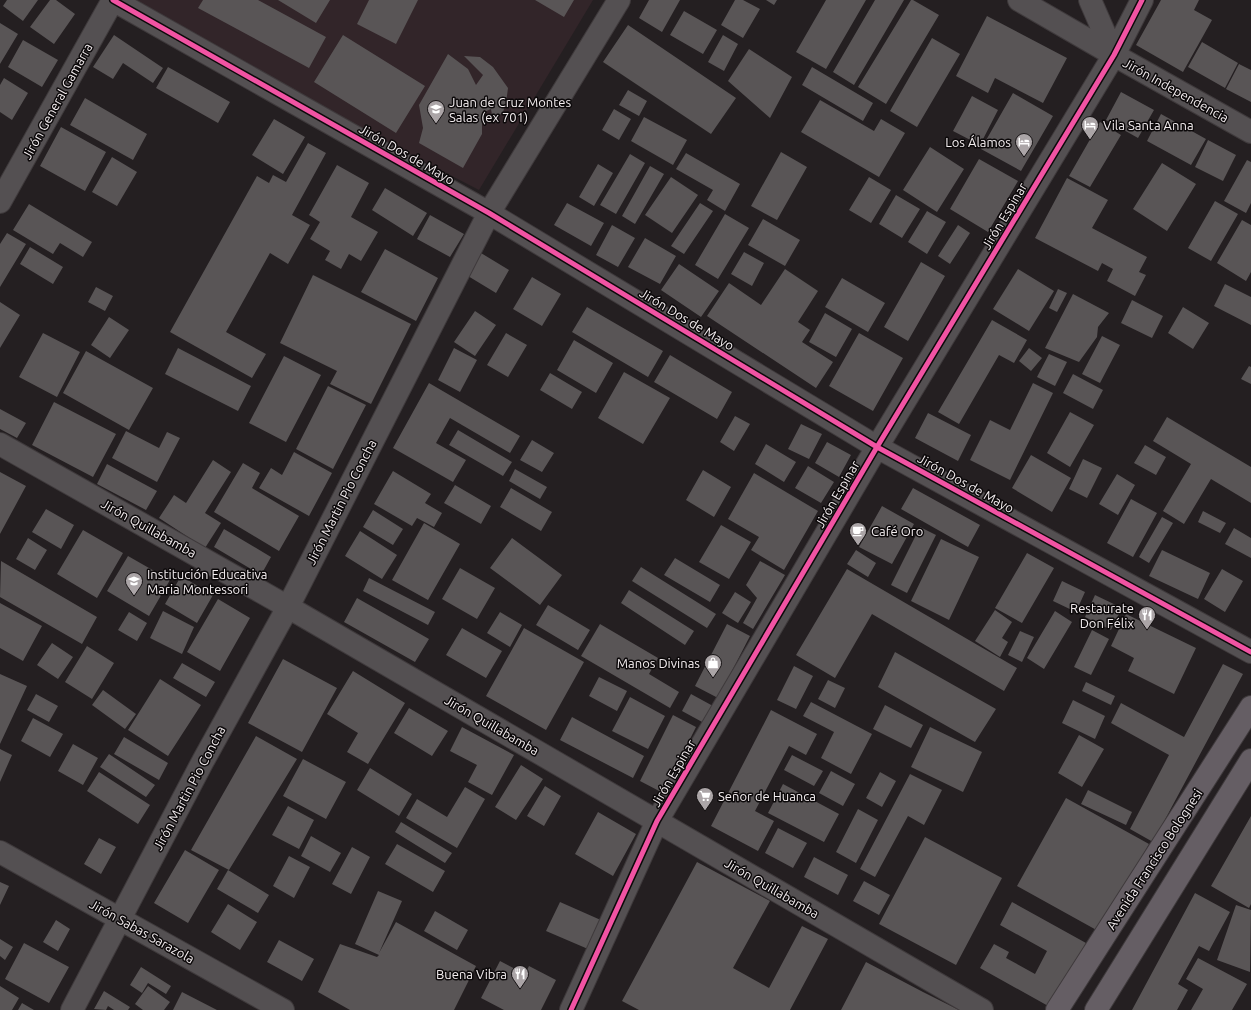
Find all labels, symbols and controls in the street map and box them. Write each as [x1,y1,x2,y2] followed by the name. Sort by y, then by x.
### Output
[19,41,95,161] street label: Jirón General Gamarra
[1121,55,1231,125] street label: Jirón Independencia
[449,95,572,125] place label: Juan de Cruz Montes Salas (ex 701)
[426,99,446,124] school or university icon: Juan de Cruz Montes Salas (ex 701)
[1080,115,1100,140] hotel icon: Vila Santa Anna
[1103,118,1194,132] place label: Vila Santa Anna
[357,121,457,187] street label: Jirón Dos de Mayo
[1014,132,1034,157] hotel icon: Los Álamos
[945,134,1011,149] place label: Los Álamos
[979,180,1029,252] street label: Jirón Espinar
[637,285,737,353] street label: Jirón Dos de Mayo
[303,437,379,567] street label: Jirón Martin Pio Concha
[916,451,1016,515] street label: Jirón Dos de Mayo
[812,458,862,530] street label: Jirón Espinar
[99,496,199,561] street label: Jirón Quillabamba
[848,521,868,546] cafe icon: Café Oro
[871,524,923,538] place label: Café Oro
[147,567,268,596] place label: Institución Educativa Maria Montessori
[124,571,144,596] school or university icon: Institución Educativa Maria Montessori
[1070,601,1134,630] place label: Restaurate Don Félix
[1137,605,1157,630] restaurant icon: Restaurate Don Félix
[703,653,723,678] shop icon: Manos Divinas
[617,656,700,670] place label: Manos Divinas
[442,692,542,759] street label: Jirón Quillabamba
[150,723,228,853] street label: Jirón Martin Pio Concha
[648,737,698,809] street label: Jirón Espinar
[695,786,715,811] supermarket icon: Señor de Huanca
[1103,786,1205,932] street label: Avenida Francisco Bolognesi
[718,789,816,803] place label: Señor de Huanca
[722,855,822,922] street label: Jirón Quillabamba
[87,896,197,966] street label: Jirón Sabas Sarazola
[510,964,530,989] restaurant icon: Buena Vibra
[436,967,507,981] place label: Buena Vibra

